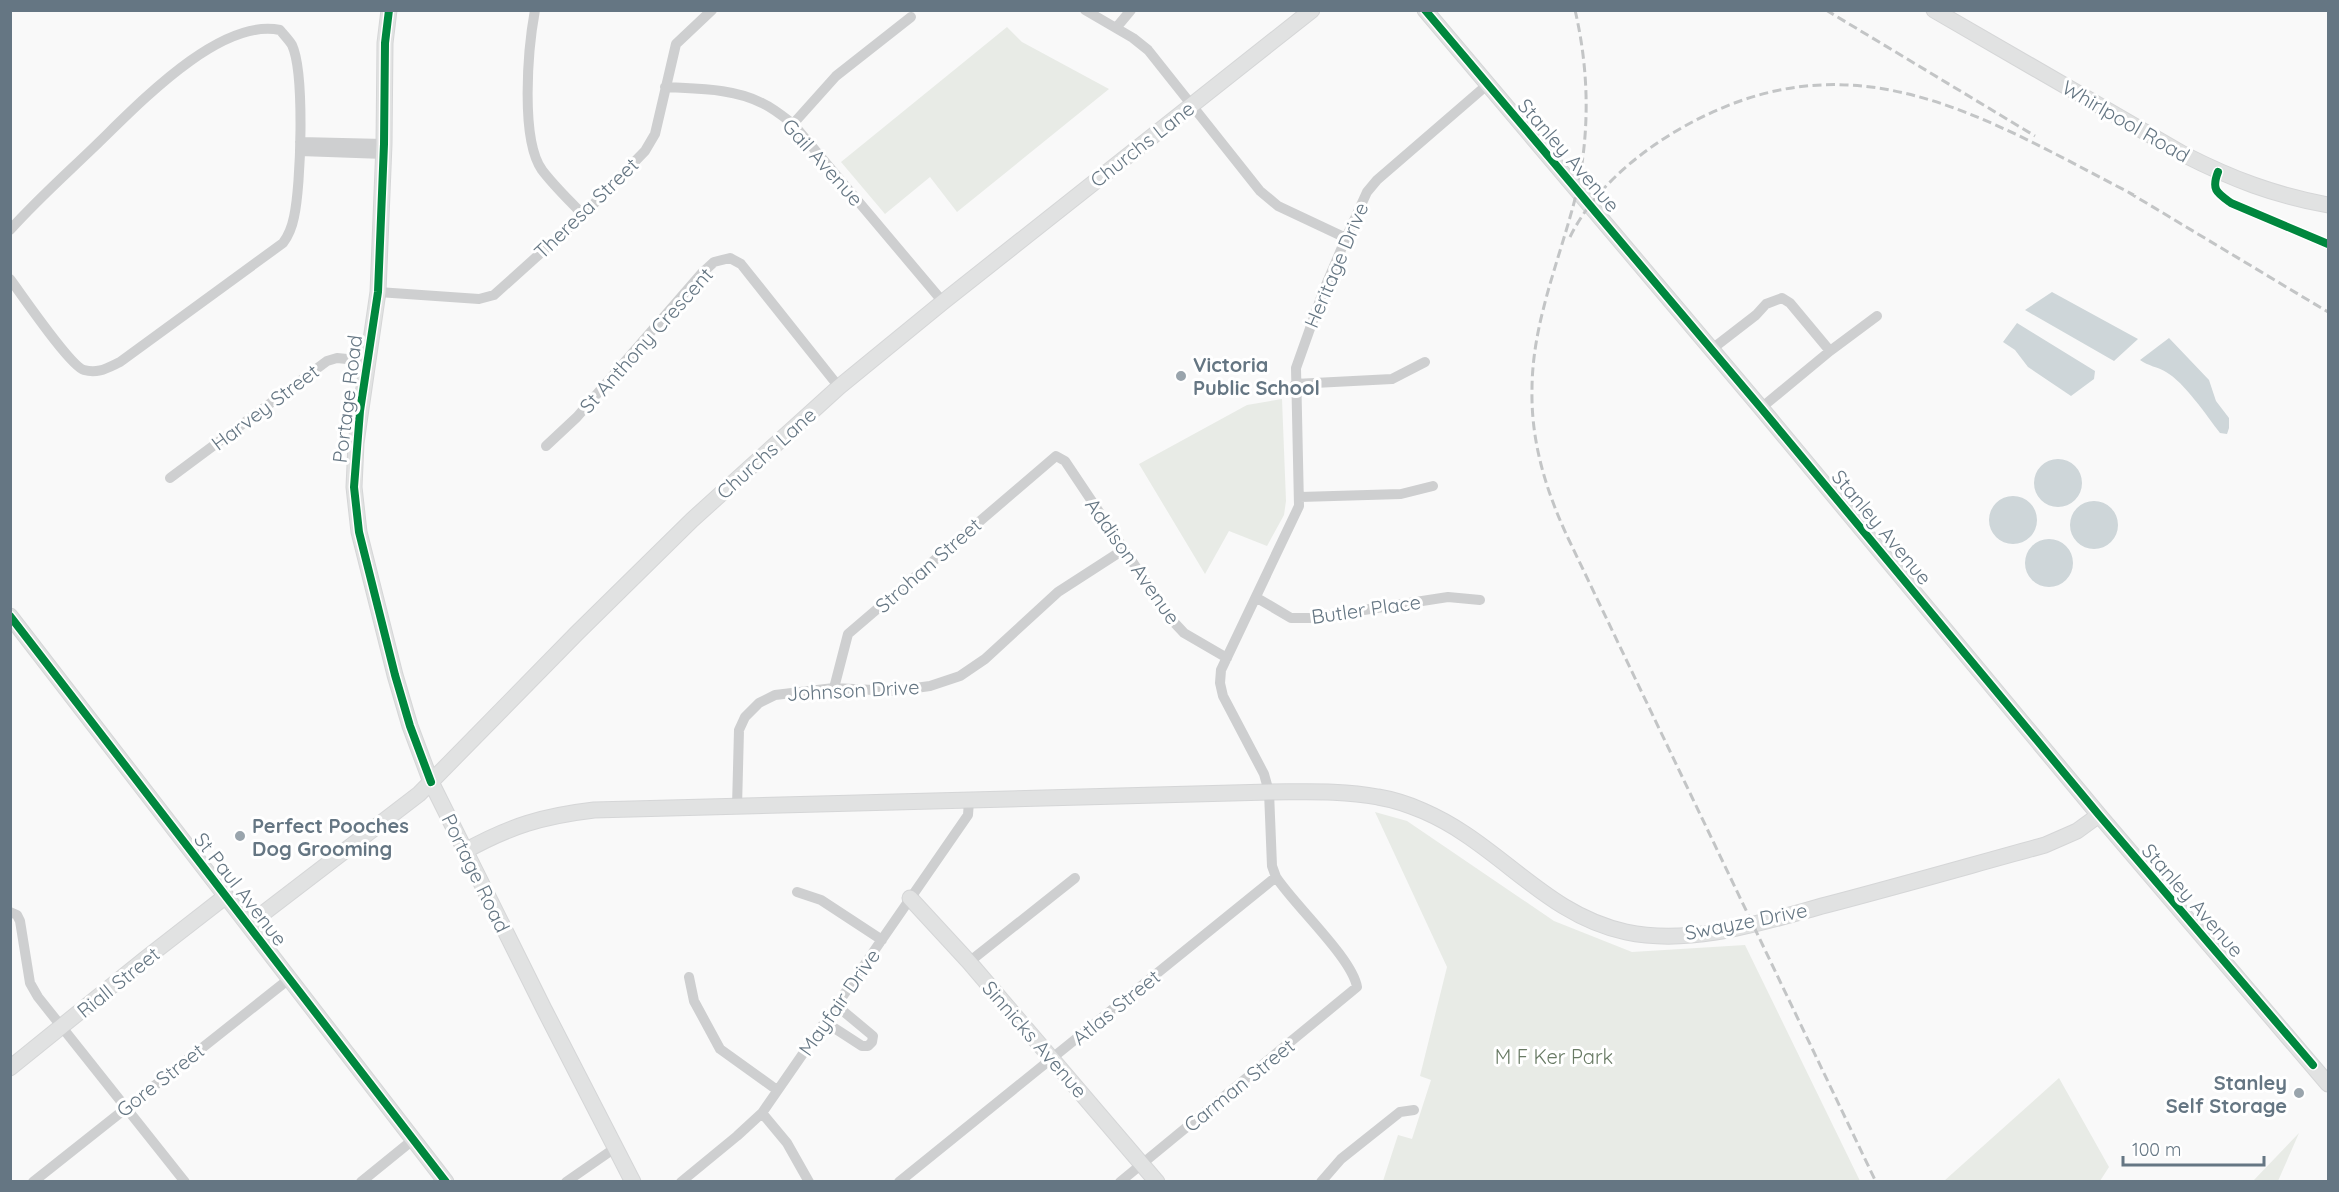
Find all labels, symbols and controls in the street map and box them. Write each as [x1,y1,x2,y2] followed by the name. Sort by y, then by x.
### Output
[2058,74,2194,168] street label: Whirlpool Road
[1513,93,1625,217] street label: Stanley Avenue
[1085,96,1199,192] street label: Churchs Lane
[777,113,869,211] street label: Gail Avenue
[529,152,643,264] street label: Theresa Street
[1298,199,1374,331] street label: Heritage Drive
[574,262,718,418] street label: St Anthony Crescent
[327,334,367,464] street label: Portage Road
[1193,352,1320,400] place label: Victoria Public School
[206,358,324,456] street label: Harvey Street
[1174,369,1188,383] marker: Victoria Public School
[711,402,821,504] street label: Churchs Lane
[1827,464,1937,590] street label: Stanley Avenue
[1080,493,1186,629] street label: Addison Avenue
[870,512,986,618] street label: Strohan Street
[1310,589,1422,629] street label: Butler Place
[786,674,920,706] street label: Johnson Drive
[437,810,515,936] street label: Portage Road
[252,813,409,861] place label: Perfect Pooches Dog Grooming
[189,827,293,951] street label: St Paul Avenue
[233,829,247,843] marker: Perfect Pooches Dog Grooming
[2137,838,2249,962] street label: Stanley Avenue
[1683,897,1809,945] street label: Swayze Drive
[72,941,165,1023] street label: Riall Street
[793,944,885,1060] street label: Mayfair Drive
[1067,964,1165,1050] street label: Atlas Street
[977,975,1093,1103] street label: Sinnicks Avenue
[1179,1033,1299,1137] street label: Carman Street
[111,1038,209,1122] street label: Gore Street
[1495,1044,1613,1069] park label: M F Ker Park
[2166,1070,2287,1118] place label: Stanley Self Storage
[2292,1086,2306,1100] marker: Stanley Self Storage
[2123,1129,2264,1167] scale bar
[2132,1138,2181,1161] text: 100 m

